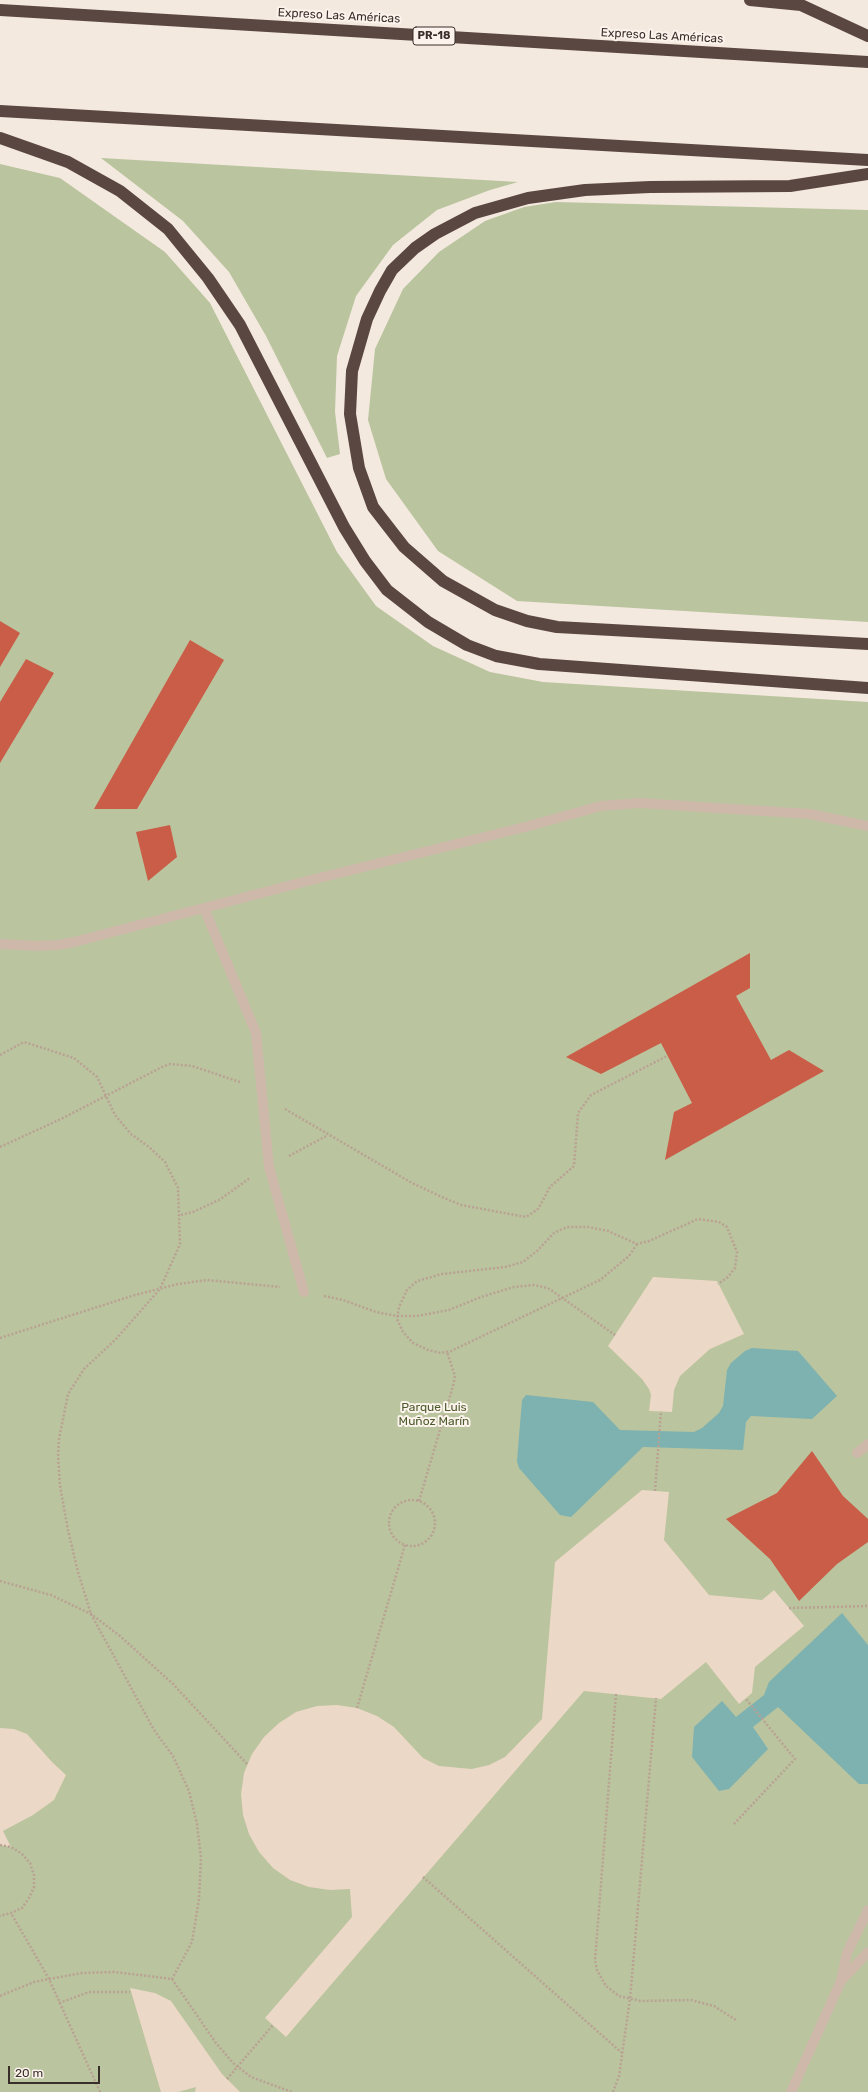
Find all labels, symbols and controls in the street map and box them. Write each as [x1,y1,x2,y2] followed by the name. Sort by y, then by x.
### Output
[277,6,401,26] street label: Expreso Las Américas
[600,26,724,46] street label: Expreso Las Américas
[413,27,455,45] road number: PR-18
[399,1401,469,1429] park label: Parque Luis Muñoz Marín
[10,2058,102,2084] scale bar
[15,2066,43,2080] text: 20 m

